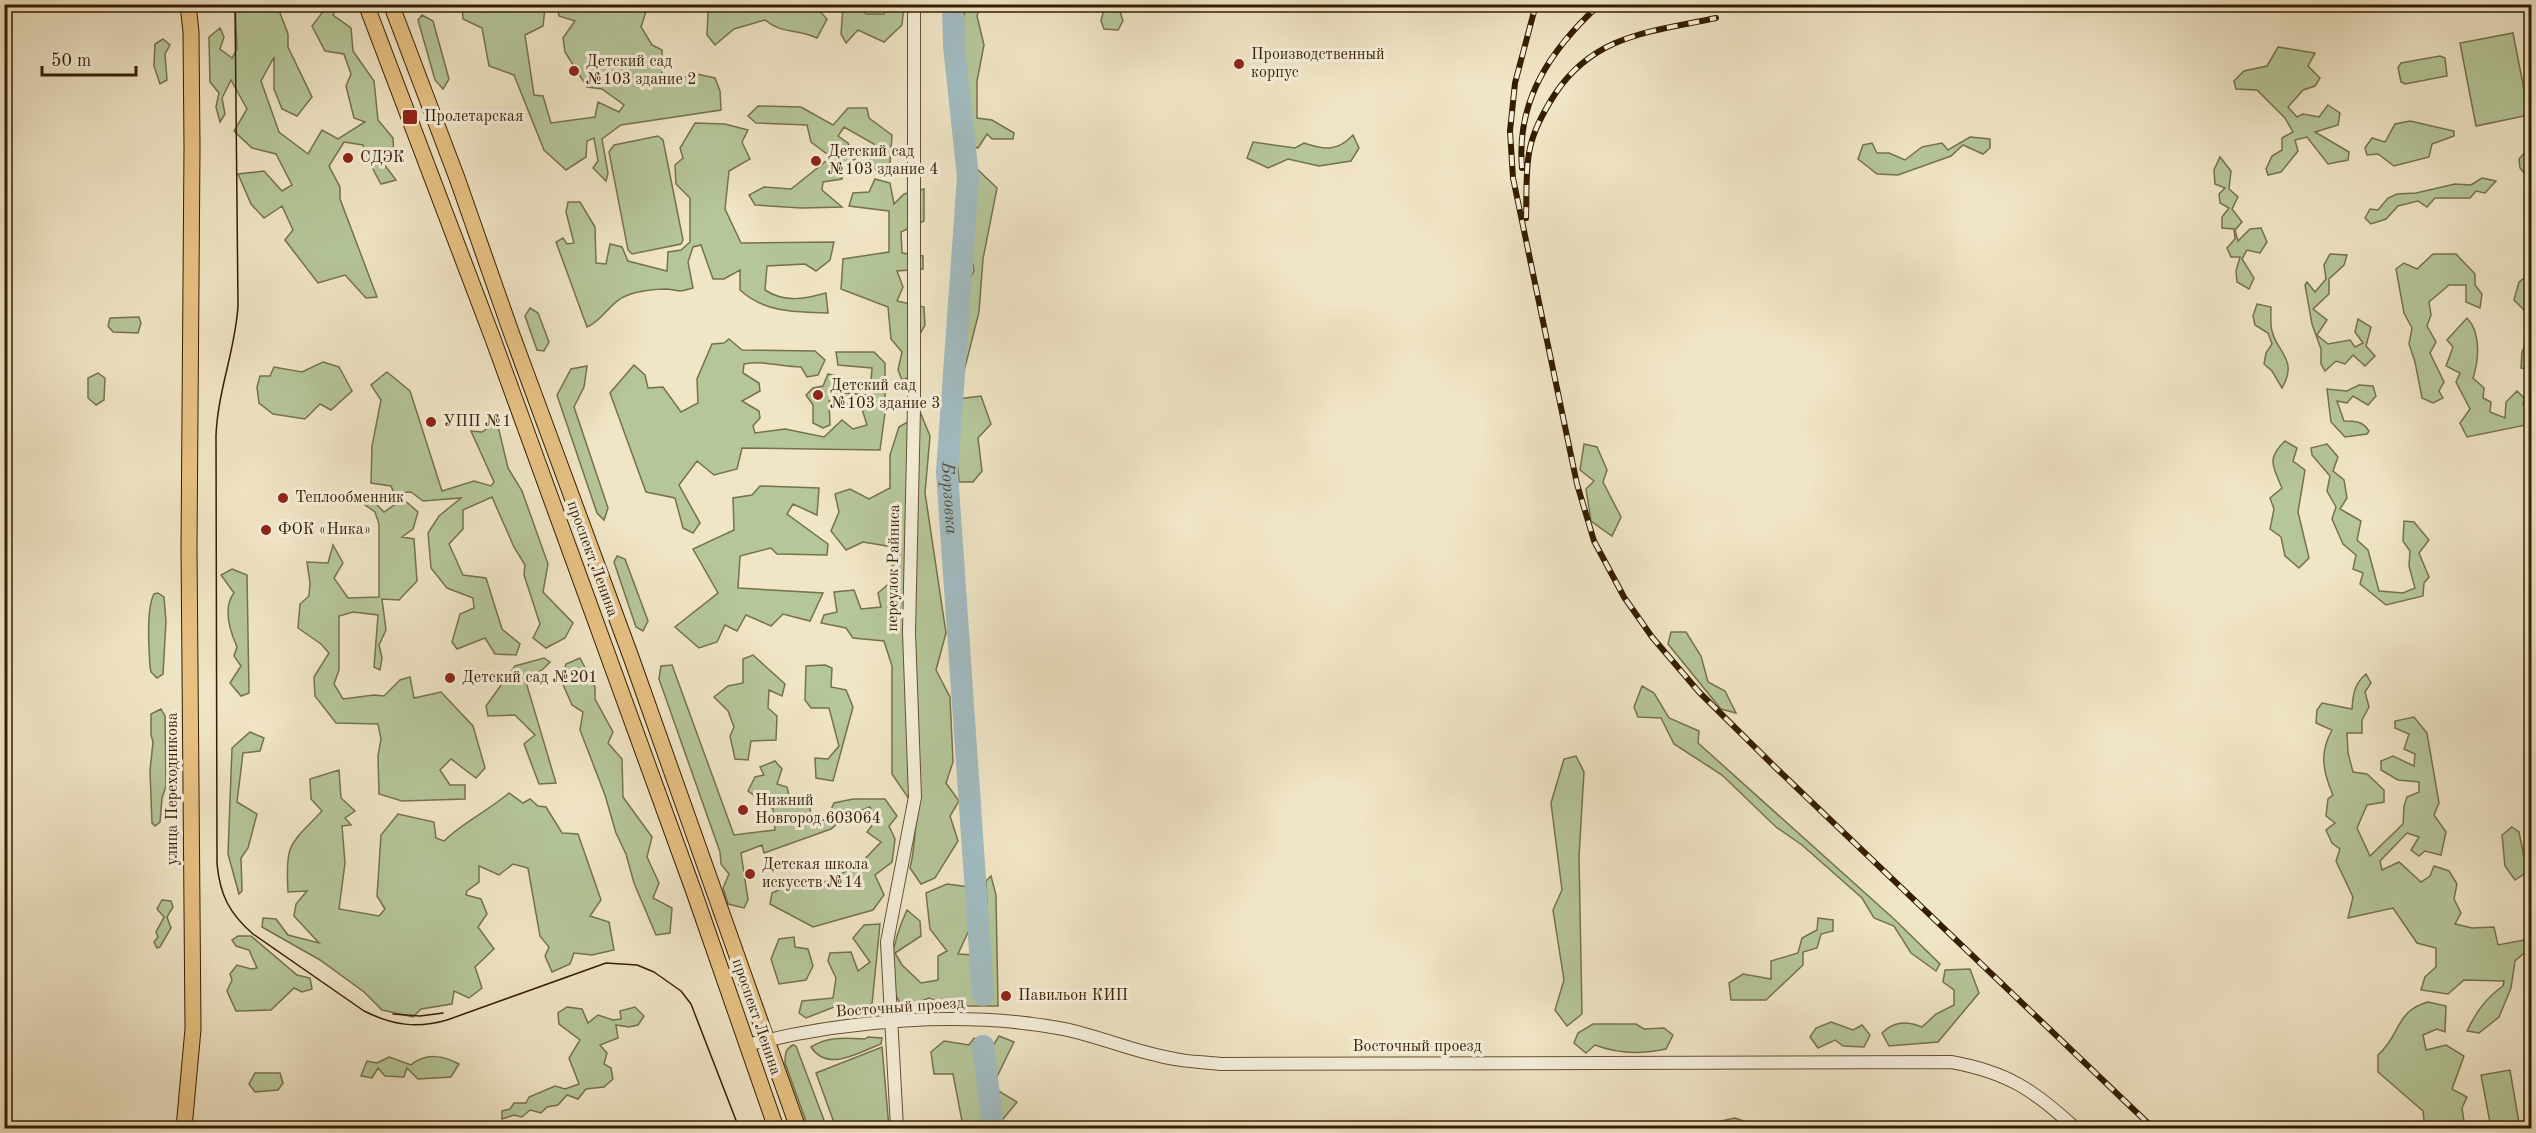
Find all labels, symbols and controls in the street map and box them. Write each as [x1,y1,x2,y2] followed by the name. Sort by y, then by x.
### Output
[42,39,136,77] scale bar
[1251,47,1385,81] place label: Производственный корпус
[51,52,91,70] text: 50 m
[586,54,697,88] place label: Детский сад №103 здание 2
[1232,57,1246,71] marker: Производственный корпус
[567,64,581,78] marker: Детский сад №103 здание 2
[401,108,419,126] marker: Пролетарская
[424,109,523,125] place label: Пролетарская
[828,144,939,178] place label: Детский сад №103 здание 4
[360,150,405,166] place label: СДЭК
[341,151,355,165] marker: СДЭК
[809,154,823,168] marker: Детский сад №103 здание 4
[830,378,941,412] place label: Детский сад №103 здание 3
[811,388,825,402] marker: Детский сад №103 здание 3
[443,414,511,430] place label: УПП №1
[424,415,438,429] marker: УПП №1
[938,461,960,536] water label: Борзовка
[295,490,404,506] place label: Теплообменник
[276,491,290,505] marker: Теплообменник
[564,499,620,619] street label: проспект Ленина
[885,504,903,632] street label: переулок Райниса
[278,522,371,538] place label: ФОК «Ника»
[259,523,273,537] marker: ФОК «Ника»
[462,670,598,686] place label: Детский сад №201
[443,671,457,685] marker: Детский сад №201
[165,712,181,866] street label: улица Переходникова
[755,793,881,827] place label: Нижний Новгород 603064
[736,803,750,817] marker: Нижний Новгород 603064
[762,857,869,891] place label: Детская школа искусств №14
[743,867,757,881] marker: Детская школа искусств №14
[729,957,783,1077] street label: проспект Ленина
[1018,988,1128,1004] place label: Павильон КИП
[999,989,1013,1003] marker: Павильон КИП
[835,996,965,1020] street label: Восточный проезд
[1353,1039,1482,1055] street label: Восточный проезд

